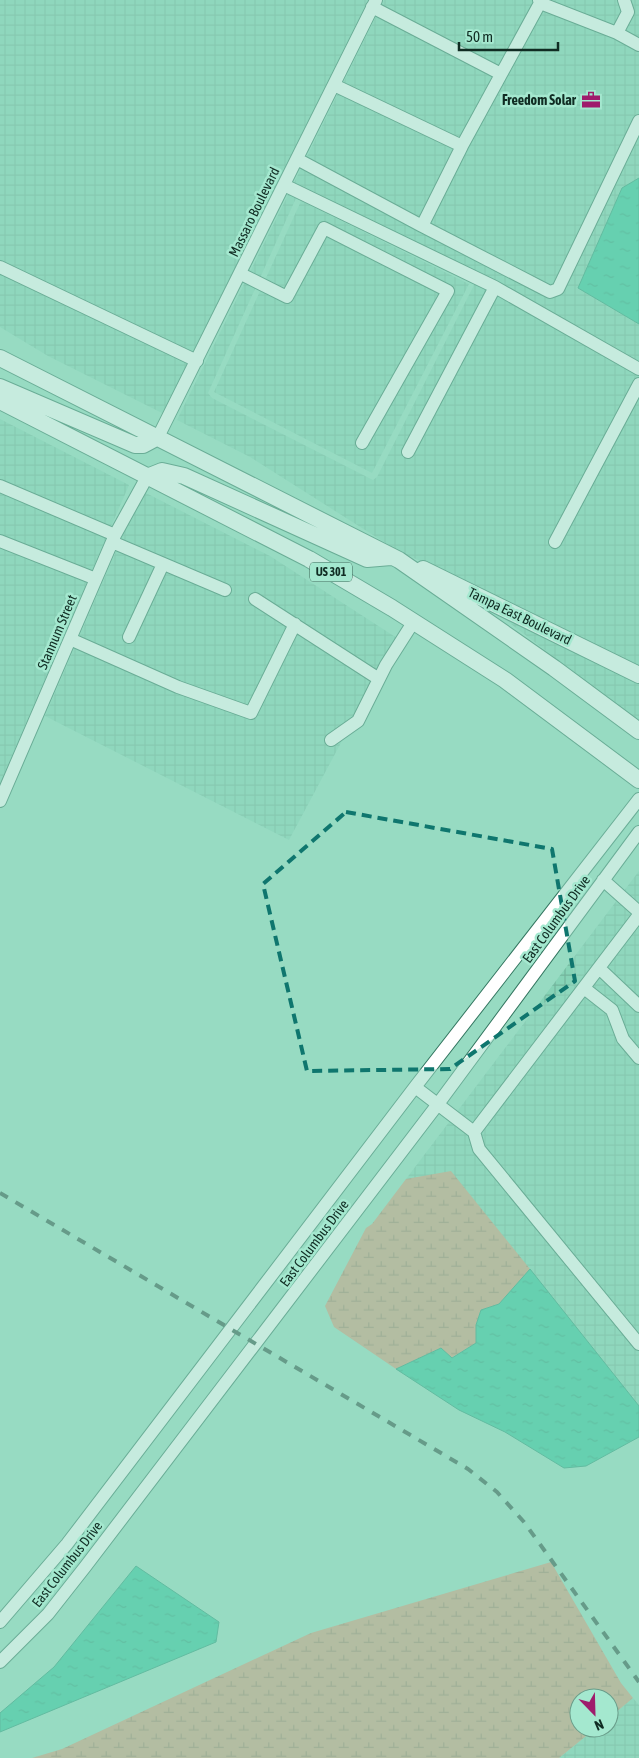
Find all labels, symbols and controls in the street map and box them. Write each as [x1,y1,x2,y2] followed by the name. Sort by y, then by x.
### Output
[459,20,558,52] scale bar
[466,28,493,45] text: 50 m
[580,89,602,111] office icon: Freedom Solar
[502,92,577,108] place label: Freedom Solar
[225,165,283,259] street label: Massaro Boulevard
[310,562,352,582] road number: US 301
[466,584,574,648] street label: Tampa East Boulevard
[34,592,80,672] street label: Stannum Street
[519,872,593,966] street label: East Columbus Drive
[276,1197,352,1289] street label: East Columbus Drive
[29,1518,105,1610] street label: East Columbus Drive
[569,1688,619,1738] north arrow
[592,1716,606,1734] text: N

